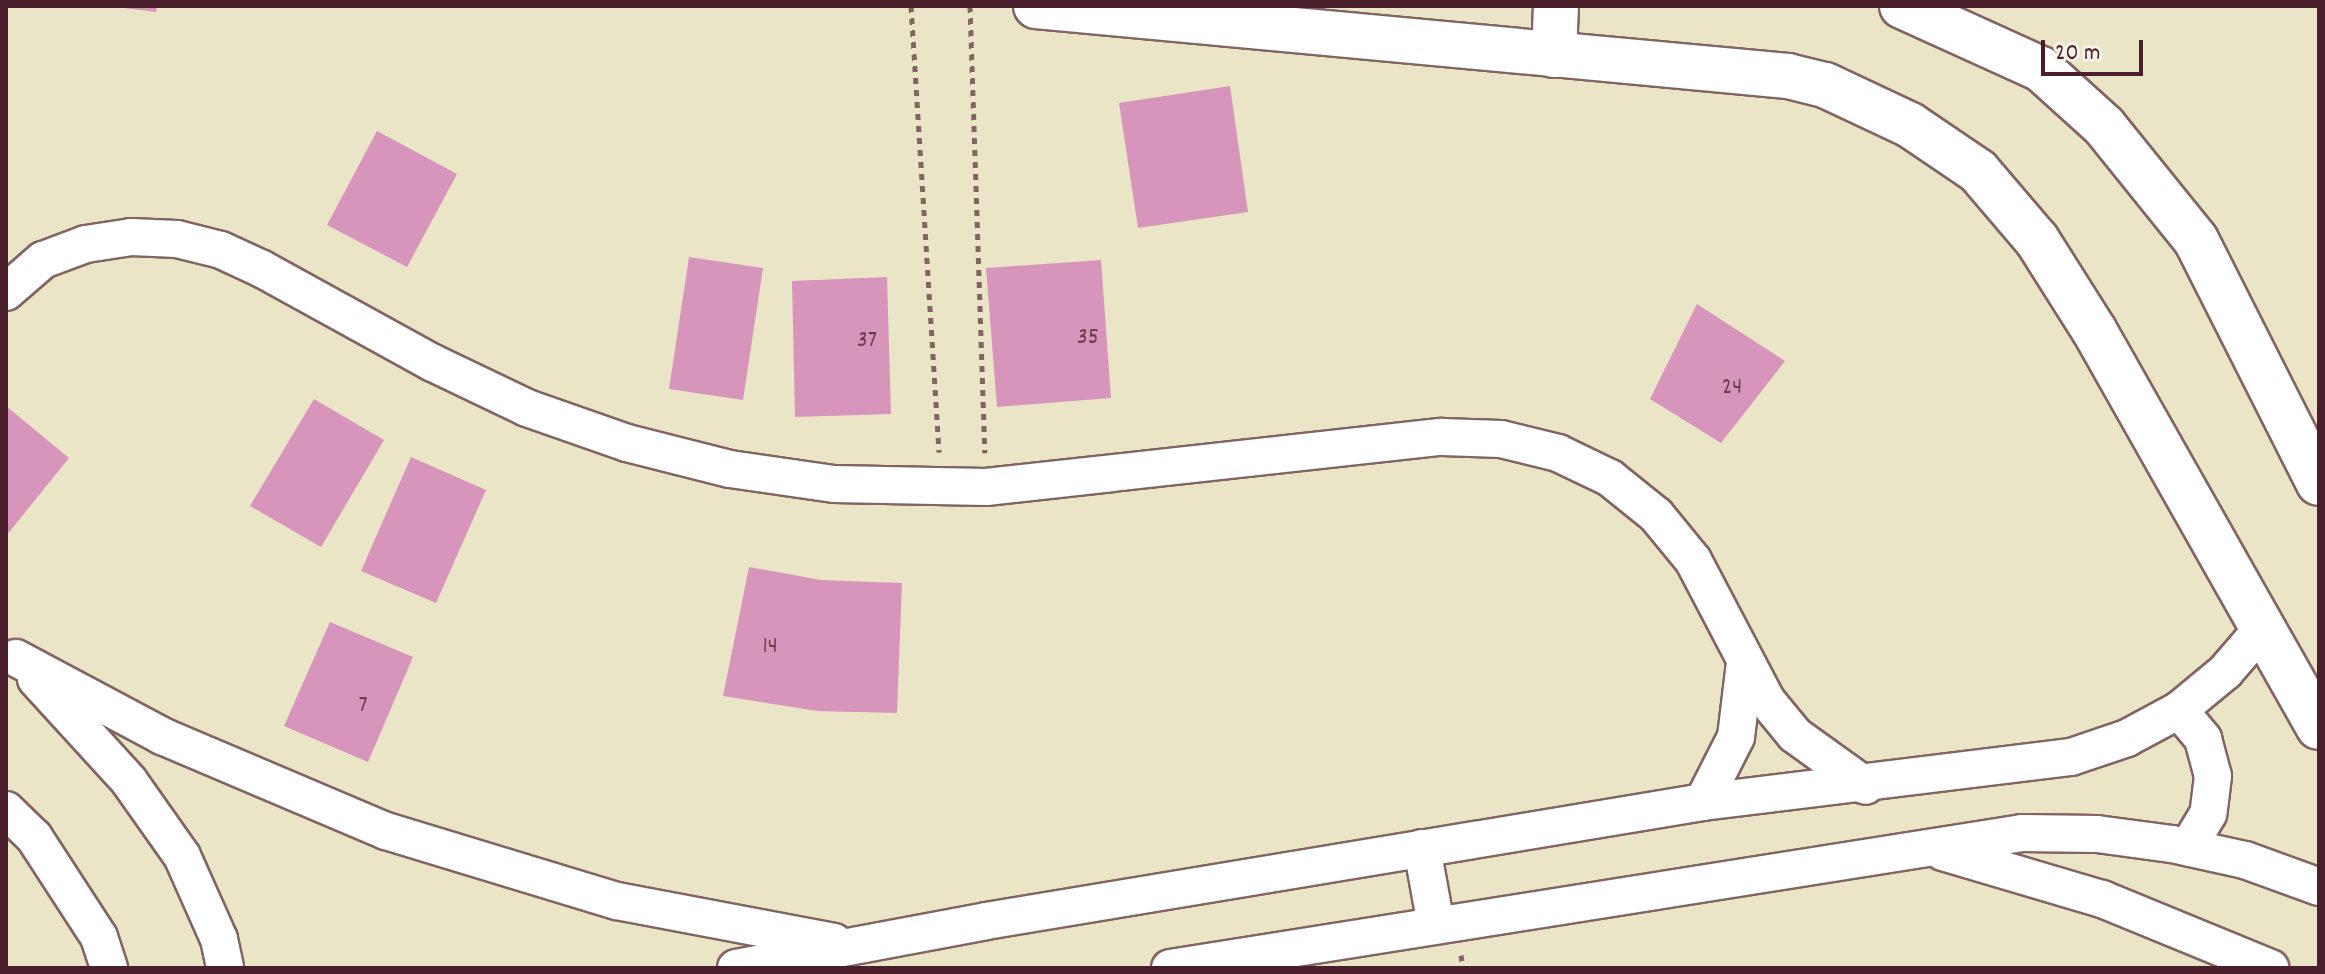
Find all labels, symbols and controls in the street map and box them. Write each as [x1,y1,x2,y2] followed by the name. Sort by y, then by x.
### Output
[2045,24,2147,74] scale bar
[2055,37,2101,71] text: 20 m
[1077,325,1099,353] house number: 35
[857,328,877,356] house number: 37
[1722,375,1742,403] house number: 24
[762,634,778,662] house number: 14
[358,693,368,721] house number: 7

